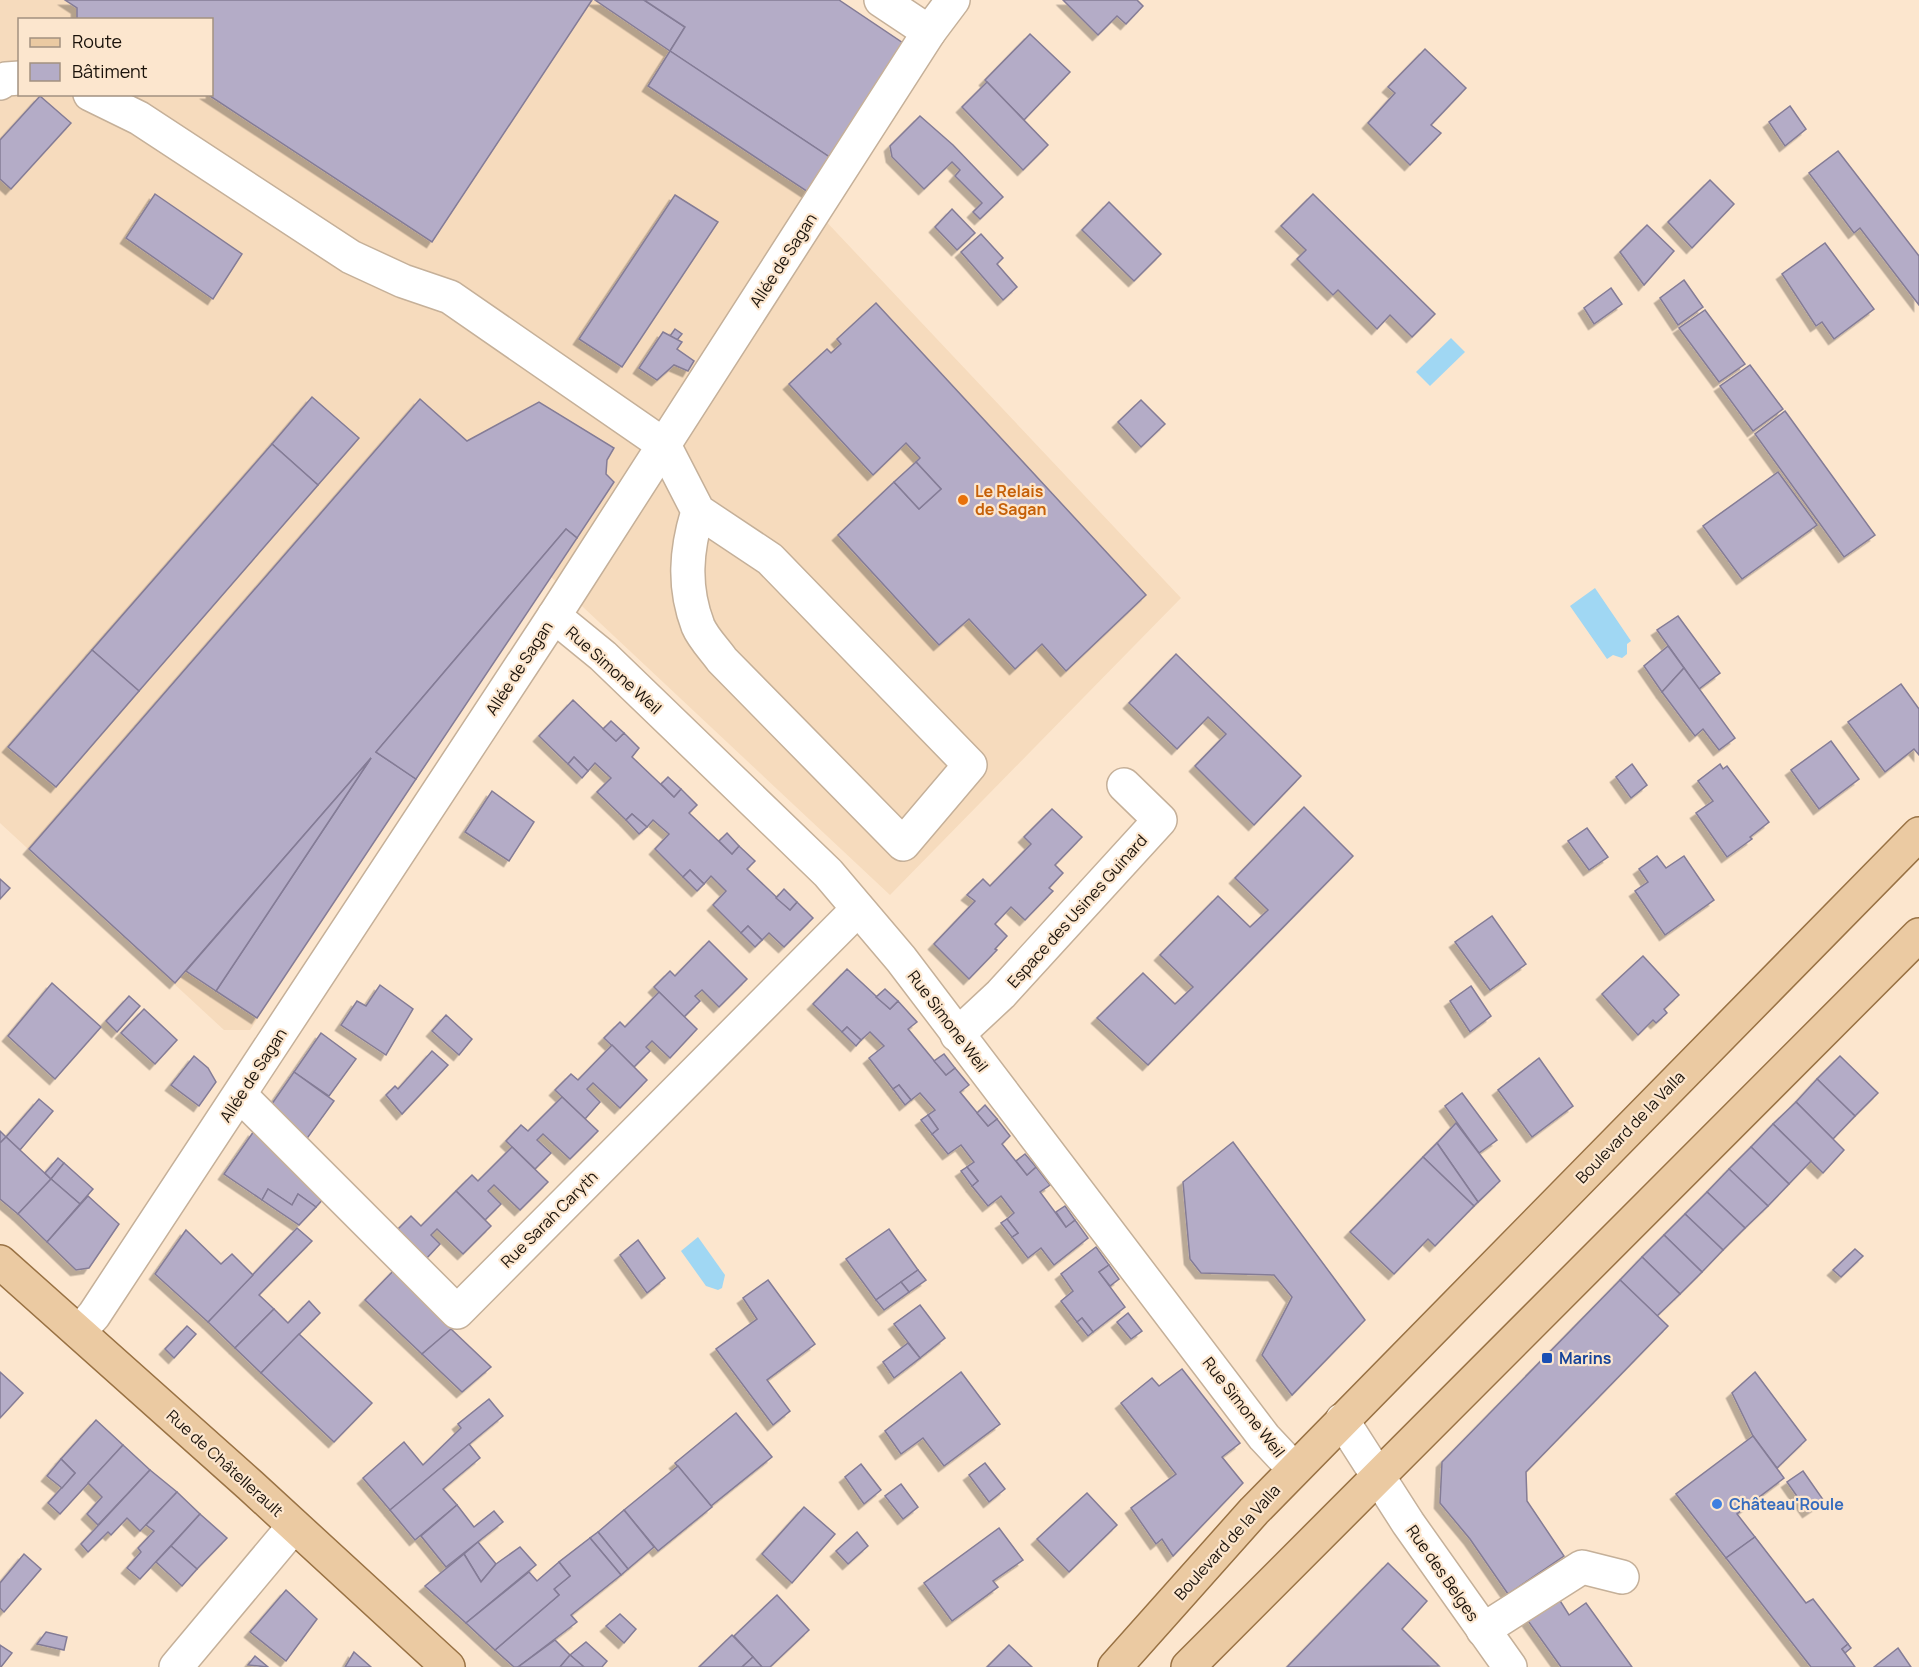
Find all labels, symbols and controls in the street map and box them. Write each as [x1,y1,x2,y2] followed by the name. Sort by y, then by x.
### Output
[18,18,213,96] legend
[72,29,122,53] text: Route
[72,59,148,83] text: Bâtiment
[744,209,822,311] street label: Allée de Sagan
[975,480,1047,520] place label: Le Relais de Sagan
[956,493,970,507] marker: Le Relais de Sagan
[480,617,558,719] street label: Allée de Sagan
[561,621,667,719] street label: Rue Simone Weil
[1002,830,1152,992] street label: Espace des Usines Guinard
[903,966,993,1076] street label: Rue Simone Weil
[214,1024,292,1126] street label: Allée de Sagan
[1571,1066,1689,1188] street label: Boulevard de la Valla
[496,1166,602,1272] street label: Rue Sarah Caryth
[1559,1347,1612,1369] place label: Marins
[1540,1351,1554,1365] marker: Marins
[1198,1352,1290,1462] street label: Rue Simone Weil
[162,1405,288,1521] street label: Rue de Châtellerault
[1169,1479,1285,1605] street label: Boulevard de la Valla
[1729,1493,1844,1515] place label: Château'Roule
[1710,1497,1724,1511] marker: Château'Roule
[1402,1521,1484,1625] street label: Rue des Belges

